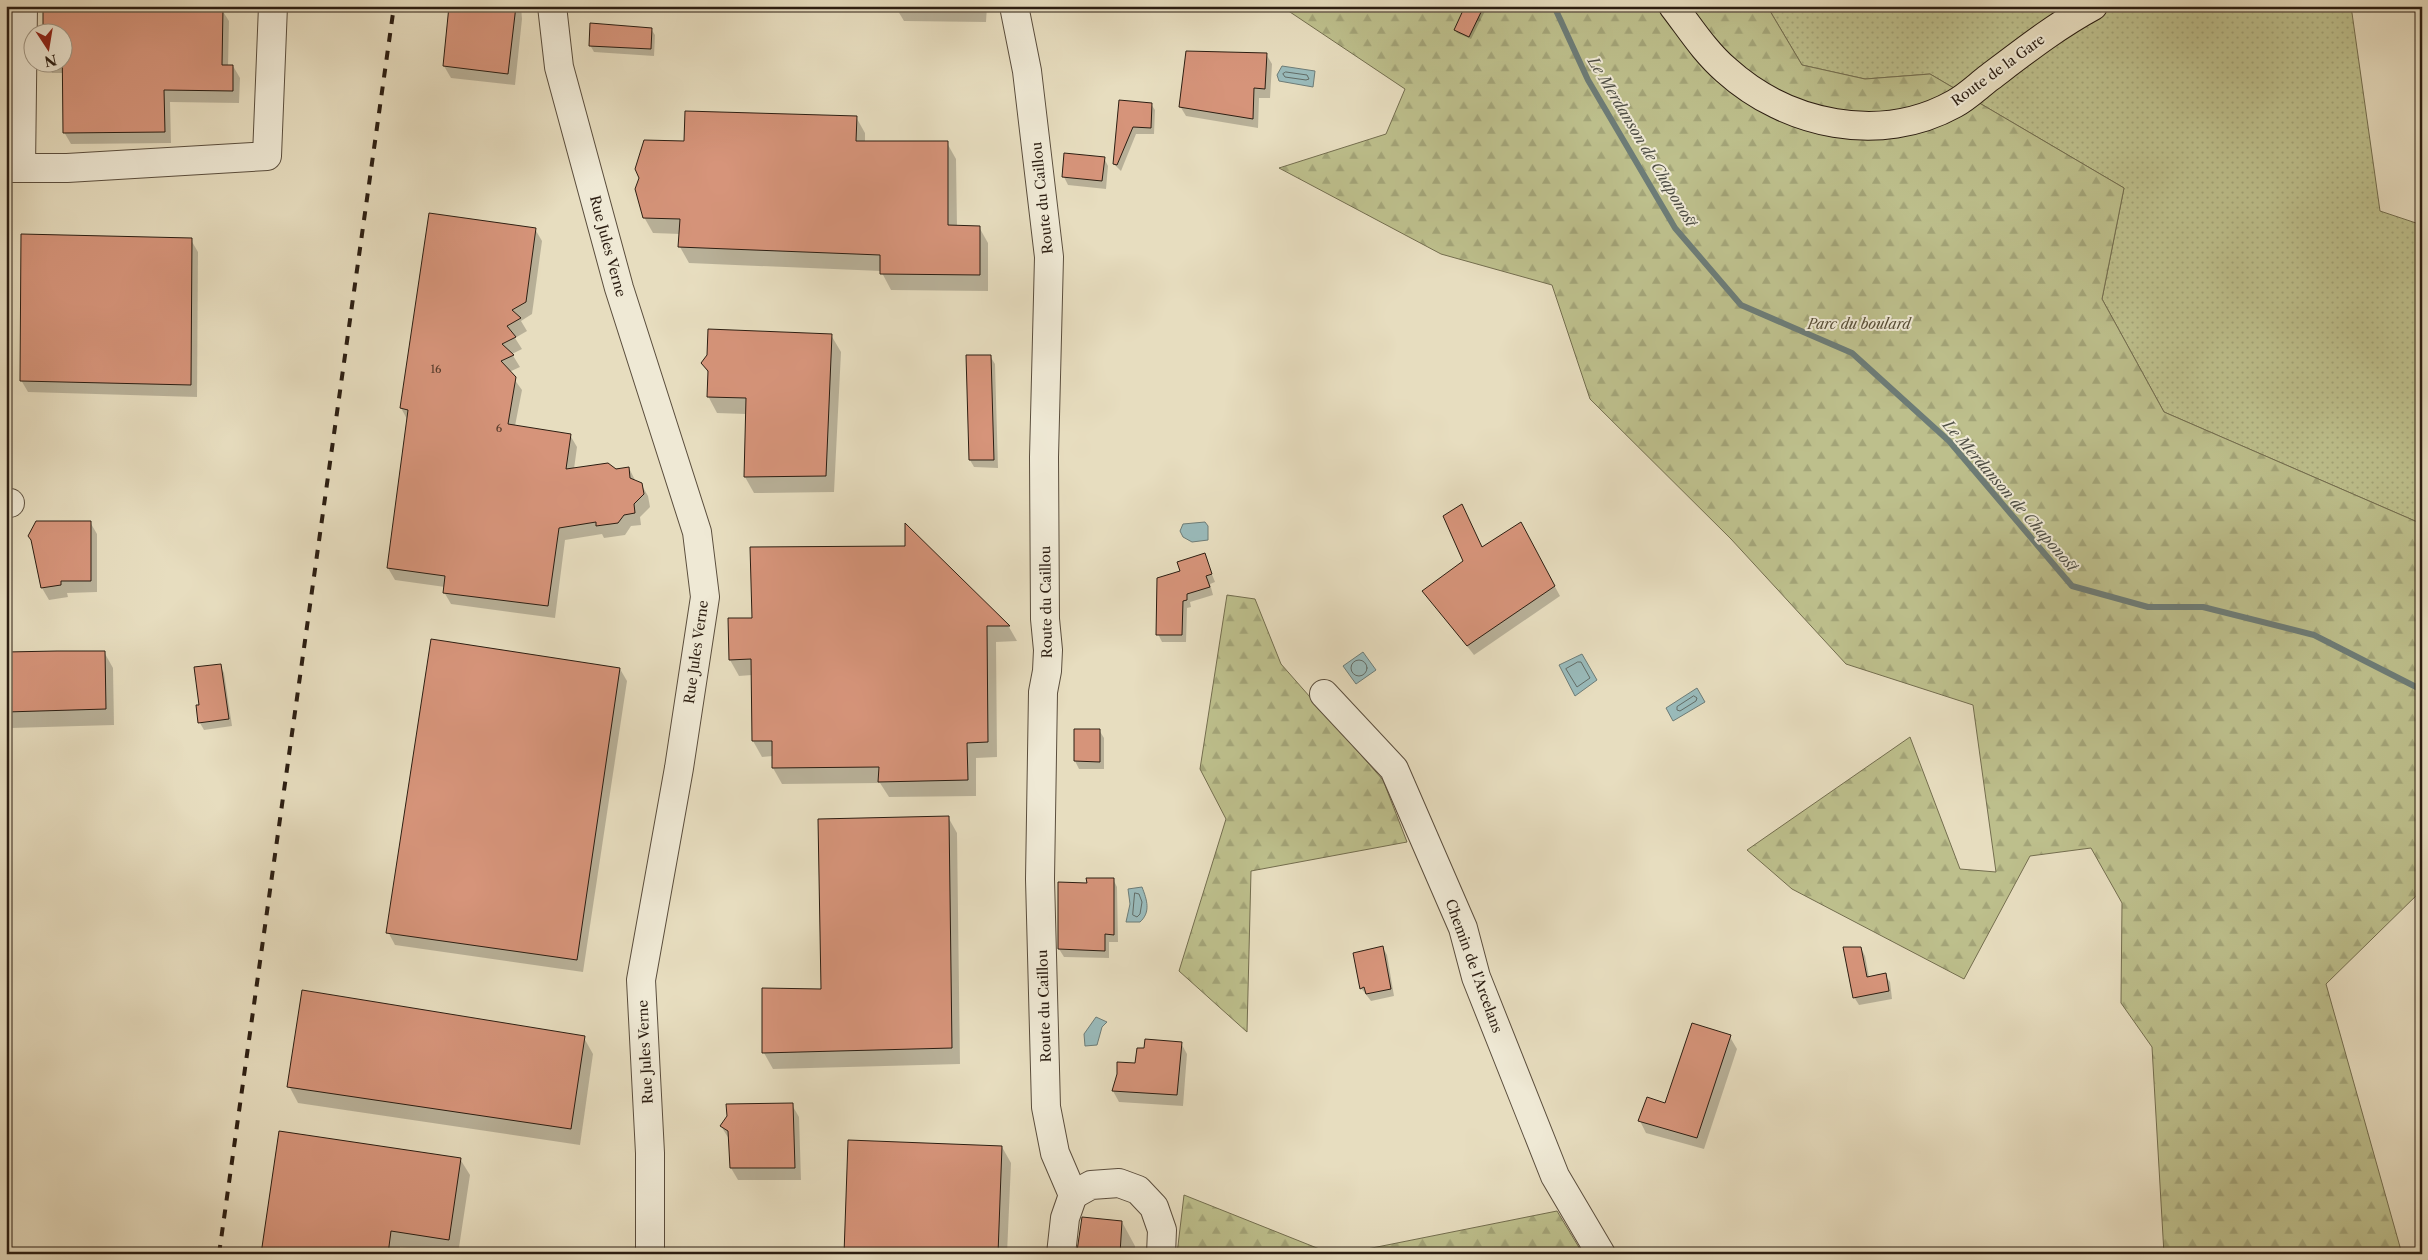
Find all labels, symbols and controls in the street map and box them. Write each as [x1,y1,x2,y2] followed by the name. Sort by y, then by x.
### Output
[22,22,72,72] north arrow
[1948,30,2048,110] street label: Route de la Gare
[43,51,59,71] text: N
[1583,52,1701,231] water label: Le Merdanson de Chaponost
[1027,141,1057,255] street label: Route du Caillou
[586,193,630,299] street label: Rue Jules Verne
[1806,315,1912,333] park label: Parc du boulard
[430,362,442,376] house number: 16
[1938,415,2082,576] water label: Le Merdanson de Chaponost
[496,421,503,435] house number: 6
[1036,545,1056,659] street label: Route du Caillou
[680,599,712,705] street label: Rue Jules Verne
[1441,897,1507,1035] street label: Chemin de l'Arcelans
[1033,949,1055,1063] street label: Route du Caillou
[633,999,657,1105] street label: Rue Jules Verne

